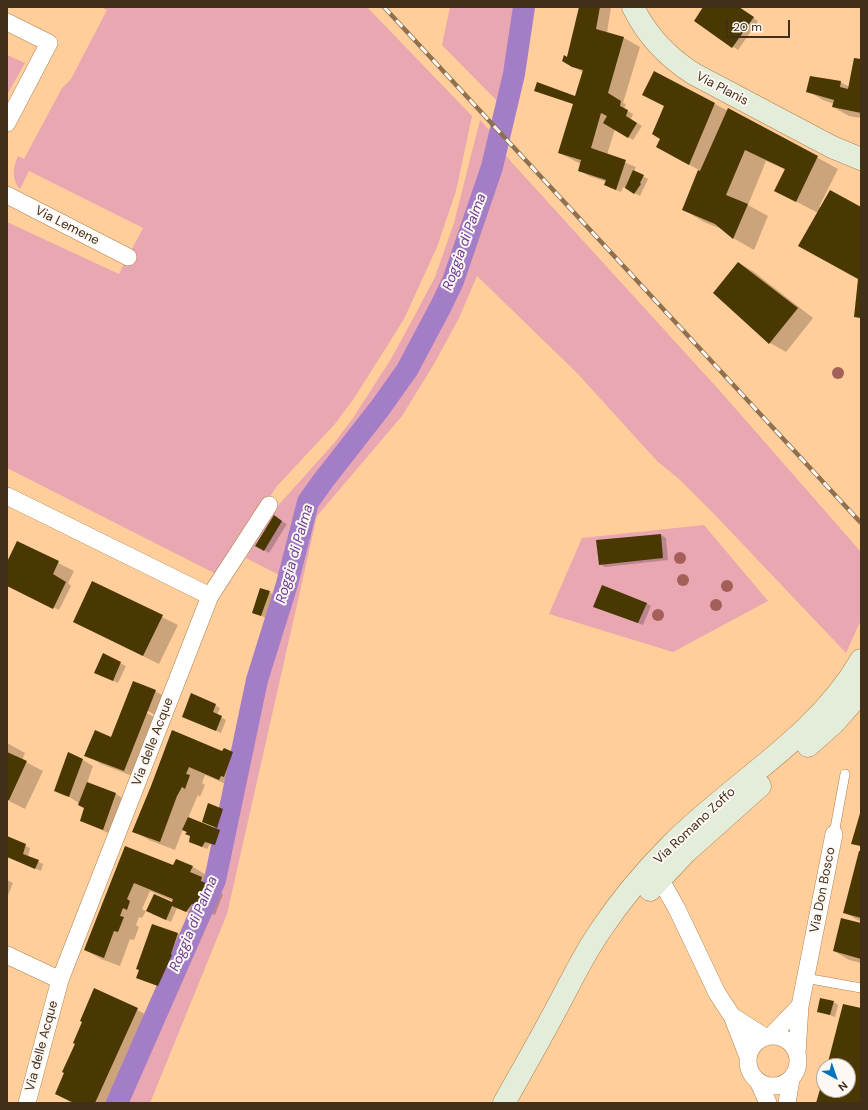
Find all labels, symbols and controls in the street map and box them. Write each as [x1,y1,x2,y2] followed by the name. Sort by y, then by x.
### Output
[728,12,792,38] scale bar
[733,19,762,35] text: 20 m
[693,69,751,109] street label: Via Planis
[440,191,490,293] water label: Roggia di Palma
[32,203,102,249] street label: Via Lemene
[273,503,317,605] water label: Roggia di Palma
[129,696,177,788] street label: Via delle Acque
[651,784,739,868] street label: Via Romano Zoffo
[807,846,839,934] street label: Via Don Bosco
[166,874,222,974] water label: Roggia di Palma
[22,999,62,1093] street label: Via delle Acque
[816,1058,856,1098] north arrow
[835,1078,851,1094] text: N

